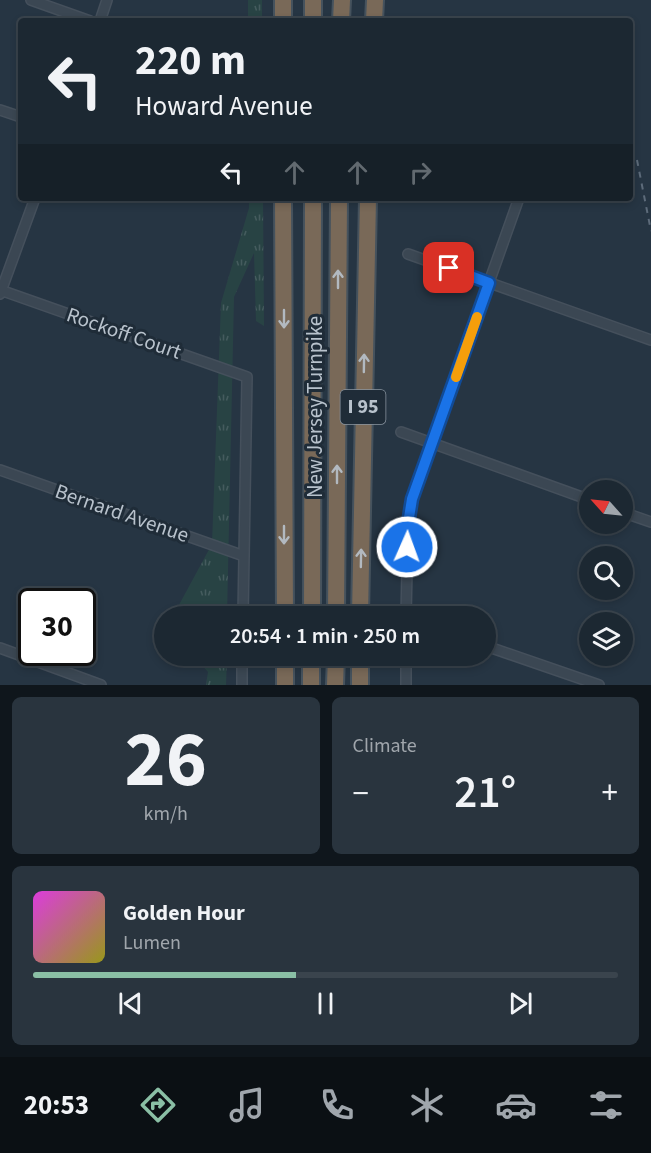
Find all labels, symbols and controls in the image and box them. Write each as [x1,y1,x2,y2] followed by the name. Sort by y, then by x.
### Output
[135,31,246,91] text: 220 m
[36,42,114,120] icon: left
[135,87,313,126] text: Howard Avenue
[215,156,248,189] icon: left
[278,156,311,189] icon: ahead
[341,156,374,189] icon: ahead
[404,156,437,189] icon: right
[423,242,474,293] pin
[432,251,465,284] icon: arrive
[332,270,344,290] one-way arrow
[63,299,185,367] street label: Rockoff Court
[278,309,290,329] one-way arrow
[300,316,330,498] street label: New Jersey Turnpike
[358,354,370,374] one-way arrow
[340,390,386,424] road number: I 95
[331,465,343,485] one-way arrow
[51,476,193,550] street label: Bernard Avenue
[579,480,633,534] north arrow
[579,480,633,666] map controls
[375,515,439,579] position arrow
[278,525,290,545] one-way arrow
[579,546,633,600] button: search
[355,549,367,569] one-way arrow
[18,588,96,666] speed limit sign: 30
[579,612,633,666] button: layers
[230,620,420,652] text: 20:54 · 1 min · 250 m
[125,705,207,816] text: 26
[353,732,417,760] text: Climate
[454,761,516,825] text: 21°
[353,770,369,817] text: −
[602,770,618,817] text: +
[144,800,188,828] text: km/h
[123,897,245,929] text: Golden Hour
[123,929,181,957] text: Lumen
[114,987,147,1020] icon: previous
[309,987,342,1020] icon: pause
[504,987,537,1020] icon: next
[137,1084,179,1126] icon: directions
[226,1084,268,1126] icon: music
[316,1084,358,1126] icon: phone
[406,1084,448,1126] icon: climate
[495,1084,537,1126] icon: car
[585,1084,627,1126] icon: filters
[24,1086,89,1125] text: 20:53

